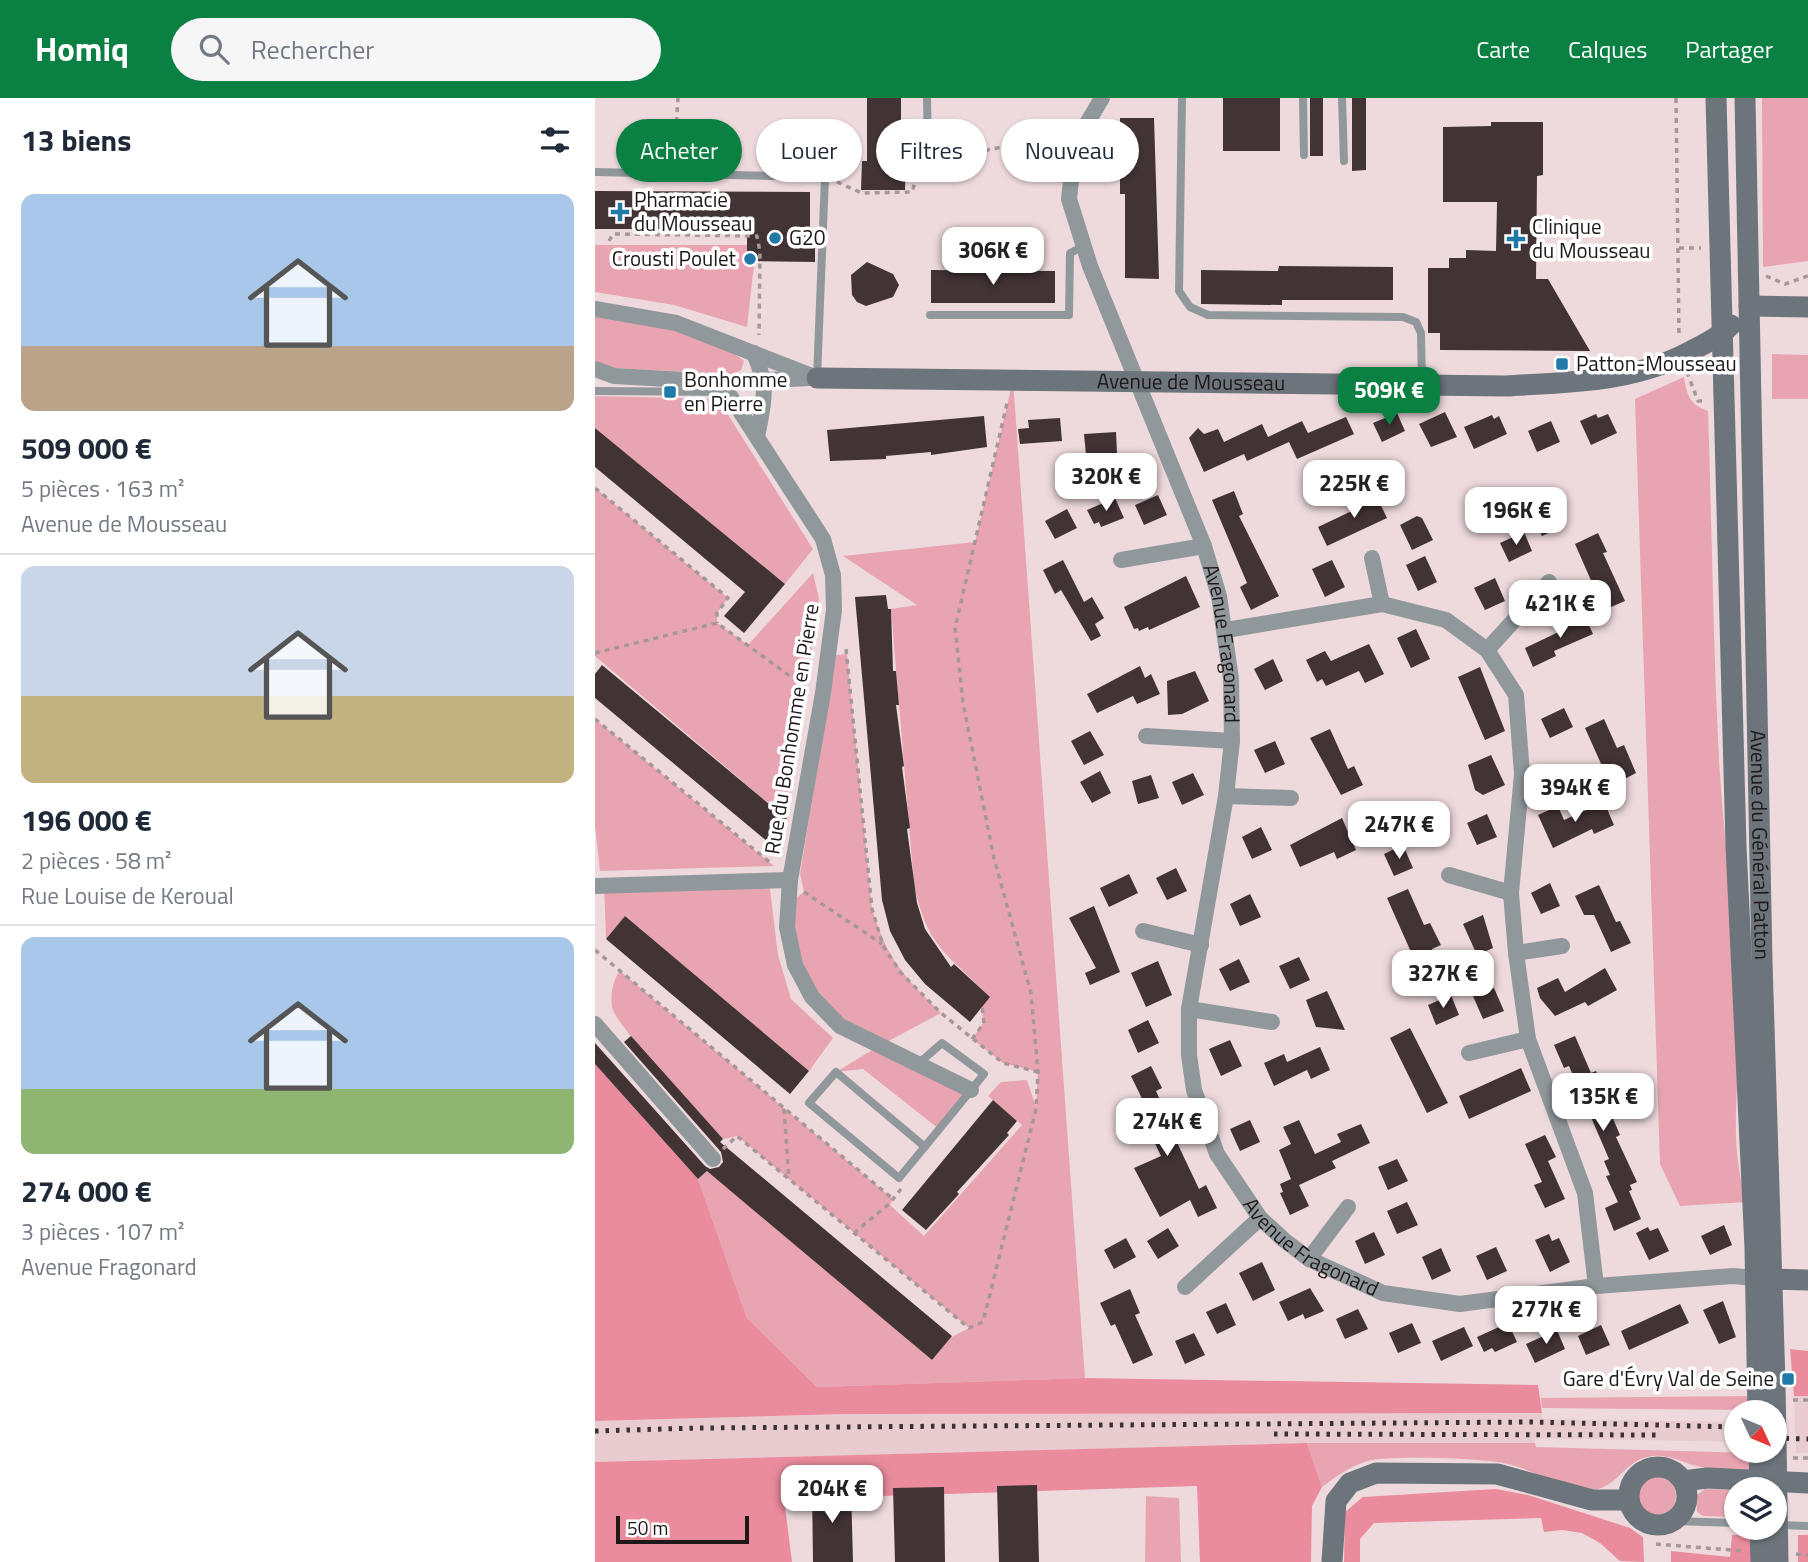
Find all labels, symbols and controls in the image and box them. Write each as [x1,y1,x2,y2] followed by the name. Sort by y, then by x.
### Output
[171,18,661,81] search box
[35,24,129,74] text: Homiq
[195,30,233,68] icon: search
[251,30,374,69] text: Rechercher
[1476,31,1530,67] text: Carte
[1568,31,1647,67] text: Calques
[1685,31,1773,67] text: Partager
[21,117,131,163] text: 13 biens
[616,119,742,182] chip: Acheter
[756,119,862,182] chip: Louer
[876,119,987,182] chip: Filtres
[1001,119,1139,182] chip: Nouveau
[536,121,574,159] icon: filters
[634,183,752,239] place label: Pharmacie du Mousseau
[612,204,628,220] marker: Pharmacie du Mousseau
[1532,210,1650,266] place label: Clinique du Mousseau
[789,221,825,253] place label: G20
[936,228,1050,287] pin: 306K €
[1506,229,1526,249] marker: Clinique du Mousseau
[767,230,783,246] marker: G20
[958,232,1028,267] text: 306K €
[235,240,361,366] icon: home
[612,242,737,274] place label: Crousti Poulet
[742,251,758,267] marker: Crousti Poulet
[1576,347,1737,379] place label: Patton-Mousseau
[1554,356,1570,372] marker: Patton-Mousseau
[684,363,787,419] place label: Bonhomme en Pierre
[1097,364,1285,398] street label: Avenue de Mousseau
[1332,368,1446,427] pin: 509K €
[1354,372,1424,407] text: 509K €
[662,384,678,400] marker: Bonhomme en Pierre
[21,425,152,471] text: 509 000 €
[1049,454,1163,513] pin: 320K €
[1071,458,1141,493] text: 320K €
[1297,460,1411,520] pin: 225K €
[1319,465,1389,500] text: 225K €
[21,471,184,506] text: 5 pièces · 163 m²
[1459,488,1573,547] pin: 196K €
[1481,492,1551,527] text: 196K €
[21,506,227,541] text: Avenue de Mousseau
[1195,560,1249,723] street label: Avenue Fragonard
[1503,580,1617,640] pin: 421K €
[1525,585,1595,620] text: 421K €
[755,601,827,856] street label: Rue du Bonhomme en Pierre
[235,612,361,738] icon: home
[1742,730,1779,960] street label: Avenue du Général Patton
[1518,764,1632,824] pin: 394K €
[1540,769,1610,804] text: 394K €
[21,797,152,843] text: 196 000 €
[1342,802,1456,861] pin: 247K €
[1364,806,1434,841] text: 247K €
[21,843,172,878] text: 2 pièces · 58 m²
[21,878,234,913] text: Rue Louise de Keroual
[1386,950,1500,1010] pin: 327K €
[1408,955,1478,990] text: 327K €
[235,983,361,1109] icon: home
[1546,1074,1660,1133] pin: 135K €
[1568,1078,1638,1113] text: 135K €
[1110,1098,1224,1158] pin: 274K €
[1132,1103,1202,1138] text: 274K €
[21,1168,152,1214] text: 274 000 €
[1236,1191,1384,1304] street label: Avenue Fragonard
[21,1214,184,1249] text: 3 pièces · 107 m²
[21,1249,197,1284] text: Avenue Fragonard
[1489,1286,1603,1346] pin: 277K €
[1511,1291,1581,1326] text: 277K €
[1563,1362,1774,1394] place label: Gare d'Évry Val de Seine
[1780,1371,1796,1387] marker: Gare d'Évry Val de Seine
[1724,1400,1787,1463] north arrow
[1724,1400,1787,1540] map controls
[775,1466,889,1525] pin: 204K €
[797,1470,867,1505] text: 204K €
[1724,1477,1787,1540] button: layers
[616,1513,749,1545] scale bar
[627,1513,668,1542] text: 50 m

